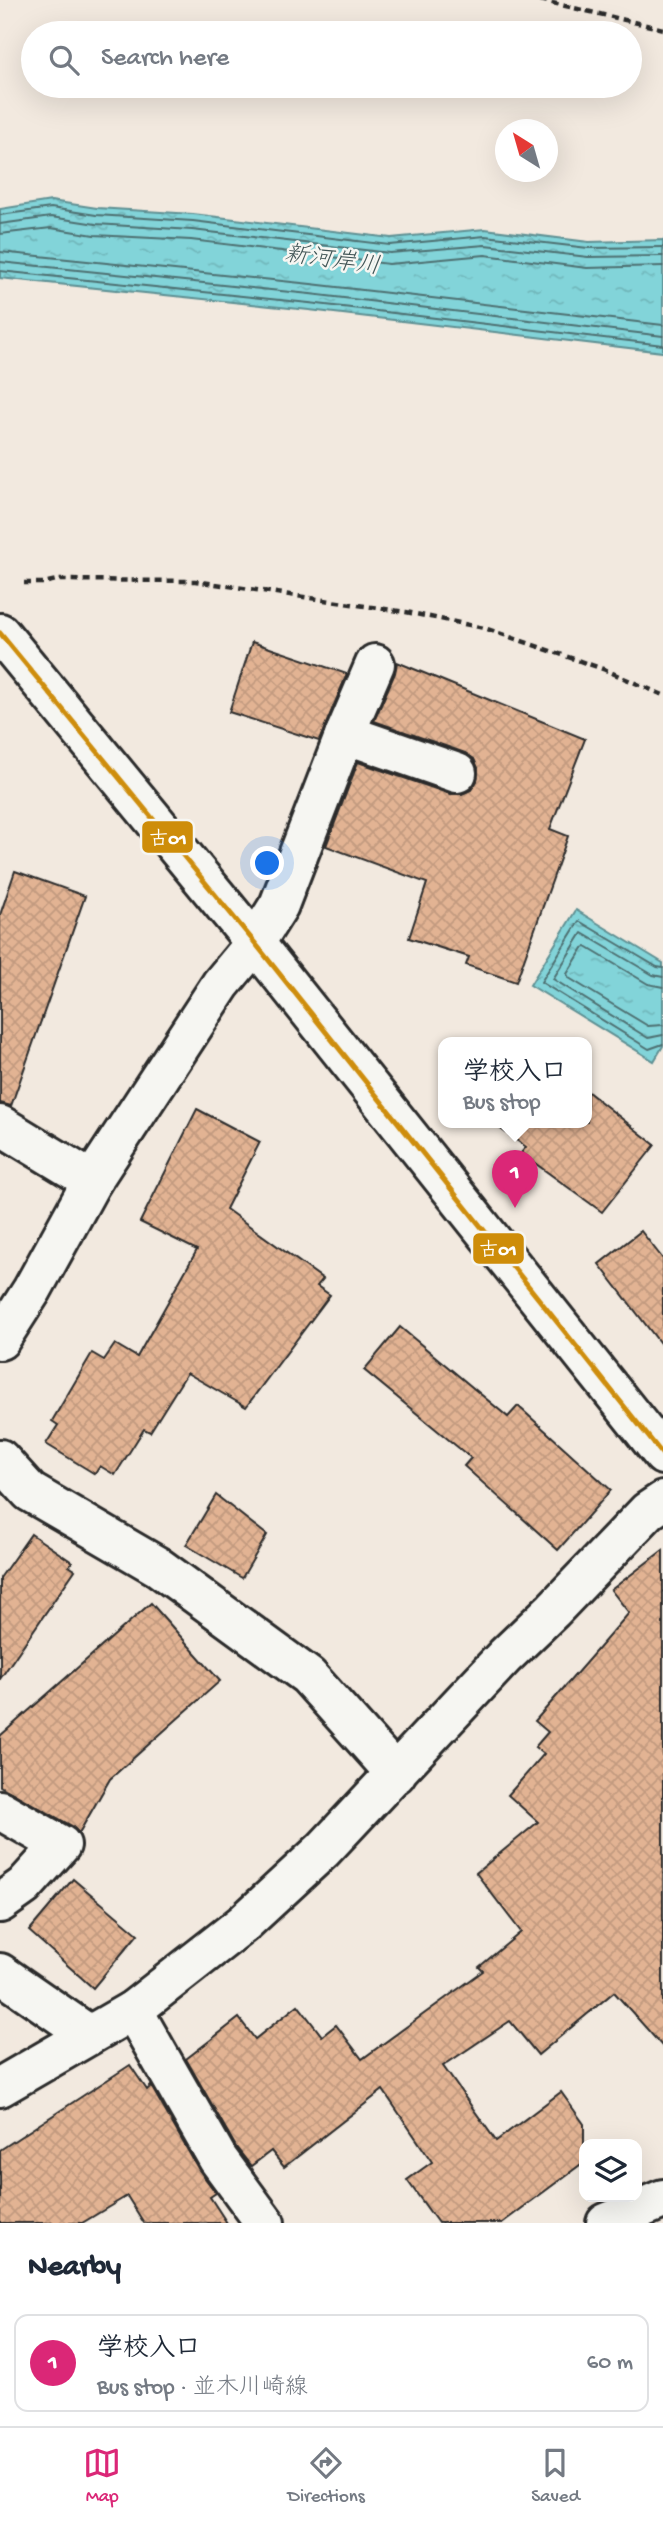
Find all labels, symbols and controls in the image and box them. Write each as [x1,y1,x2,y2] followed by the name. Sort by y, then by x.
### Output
[21,21,642,98] search box
[45,41,83,79] icon: search
[101,44,229,75] text: Search here
[495,119,558,182] north arrow
[282,240,382,283] water label: 新河岸川
[141,820,194,854] line badge: 古01
[149,828,187,852] text: 古01
[250,846,284,880] your location
[438,1037,592,1128] popup
[463,1059,567,1090] text: 学校入口
[463,1090,541,1117] text: Bus stop
[492,1150,538,1208] pin: 1
[472,1232,525,1265] line badge: 古01
[479,1239,517,1263] text: 古01
[579,2139,642,2202] map controls
[579,2139,642,2202] button: layers
[28,2251,121,2286] text: Nearby
[97,2335,201,2366] text: 学校入口
[48,2350,58,2377] text: 1
[587,2350,633,2377] text: 60 m
[97,2375,308,2402] text: Bus stop · 並木川崎線
[83,2444,121,2509] tab: Map
[288,2444,365,2509] tab: Directions
[531,2444,580,2509] tab: Saved

